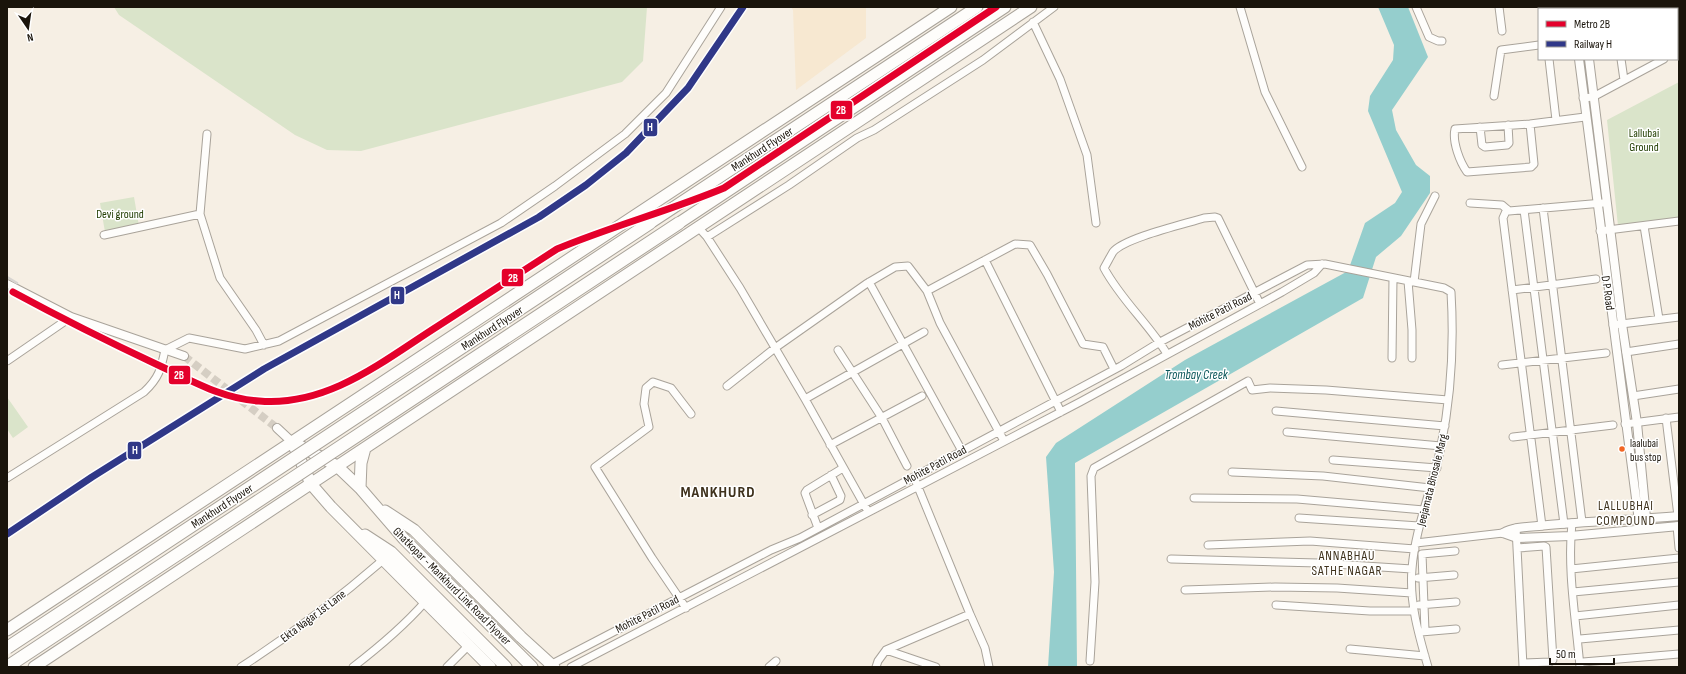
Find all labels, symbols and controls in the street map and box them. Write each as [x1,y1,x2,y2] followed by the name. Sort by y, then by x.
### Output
[8,8,48,48] north arrow
[1538,8,1678,60] legend
[1574,17,1610,32] text: Metro 2B
[26,30,34,44] text: N
[1574,37,1612,52] text: Railway H
[830,100,853,120] line badge: 2B
[836,104,846,117] text: 2B
[643,118,658,137] line badge: H
[647,121,653,134] text: H
[728,124,797,175] street label: Mankhurd Flyover
[1629,126,1659,155] park label: Lallubai Ground
[96,207,144,222] park label: Devi ground
[501,268,524,287] line badge: 2B
[508,272,518,285] text: 2B
[1598,275,1617,311] street label: D P Road
[390,286,405,305] line badge: H
[394,289,400,302] text: H
[1186,289,1255,334] street label: Mohite Patil Road
[458,303,527,354] street label: Mankhurd Flyover
[168,365,191,385] line badge: 2B
[1164,367,1229,383] water label: Trombay Creek
[174,369,184,382] text: 2B
[1414,432,1451,529] street label: Jeejamata Bhosale Marg
[1630,437,1661,464] place label: laalubai bus stop
[127,441,142,460] line badge: H
[901,443,969,488] street label: Mohite Patil Road
[132,444,138,457] text: H
[1617,444,1627,454] marker: laalubai bus stop
[188,481,257,532] street label: Mankhurd Flyover
[680,483,756,502] district label: MANKHURD
[1596,498,1656,529] district label: LALLUBHAI COMPOUND
[389,524,514,649] street label: Ghatkopar - Mankhurd Link Road Flyover
[1311,548,1383,579] district label: ANNABHAU SATHE NAGAR
[278,587,349,646] street label: Ekta Nagar 1st Lane
[613,592,682,637] street label: Mohite Patil Road
[1550,640,1614,666] scale bar
[1556,647,1576,662] text: 50 m

